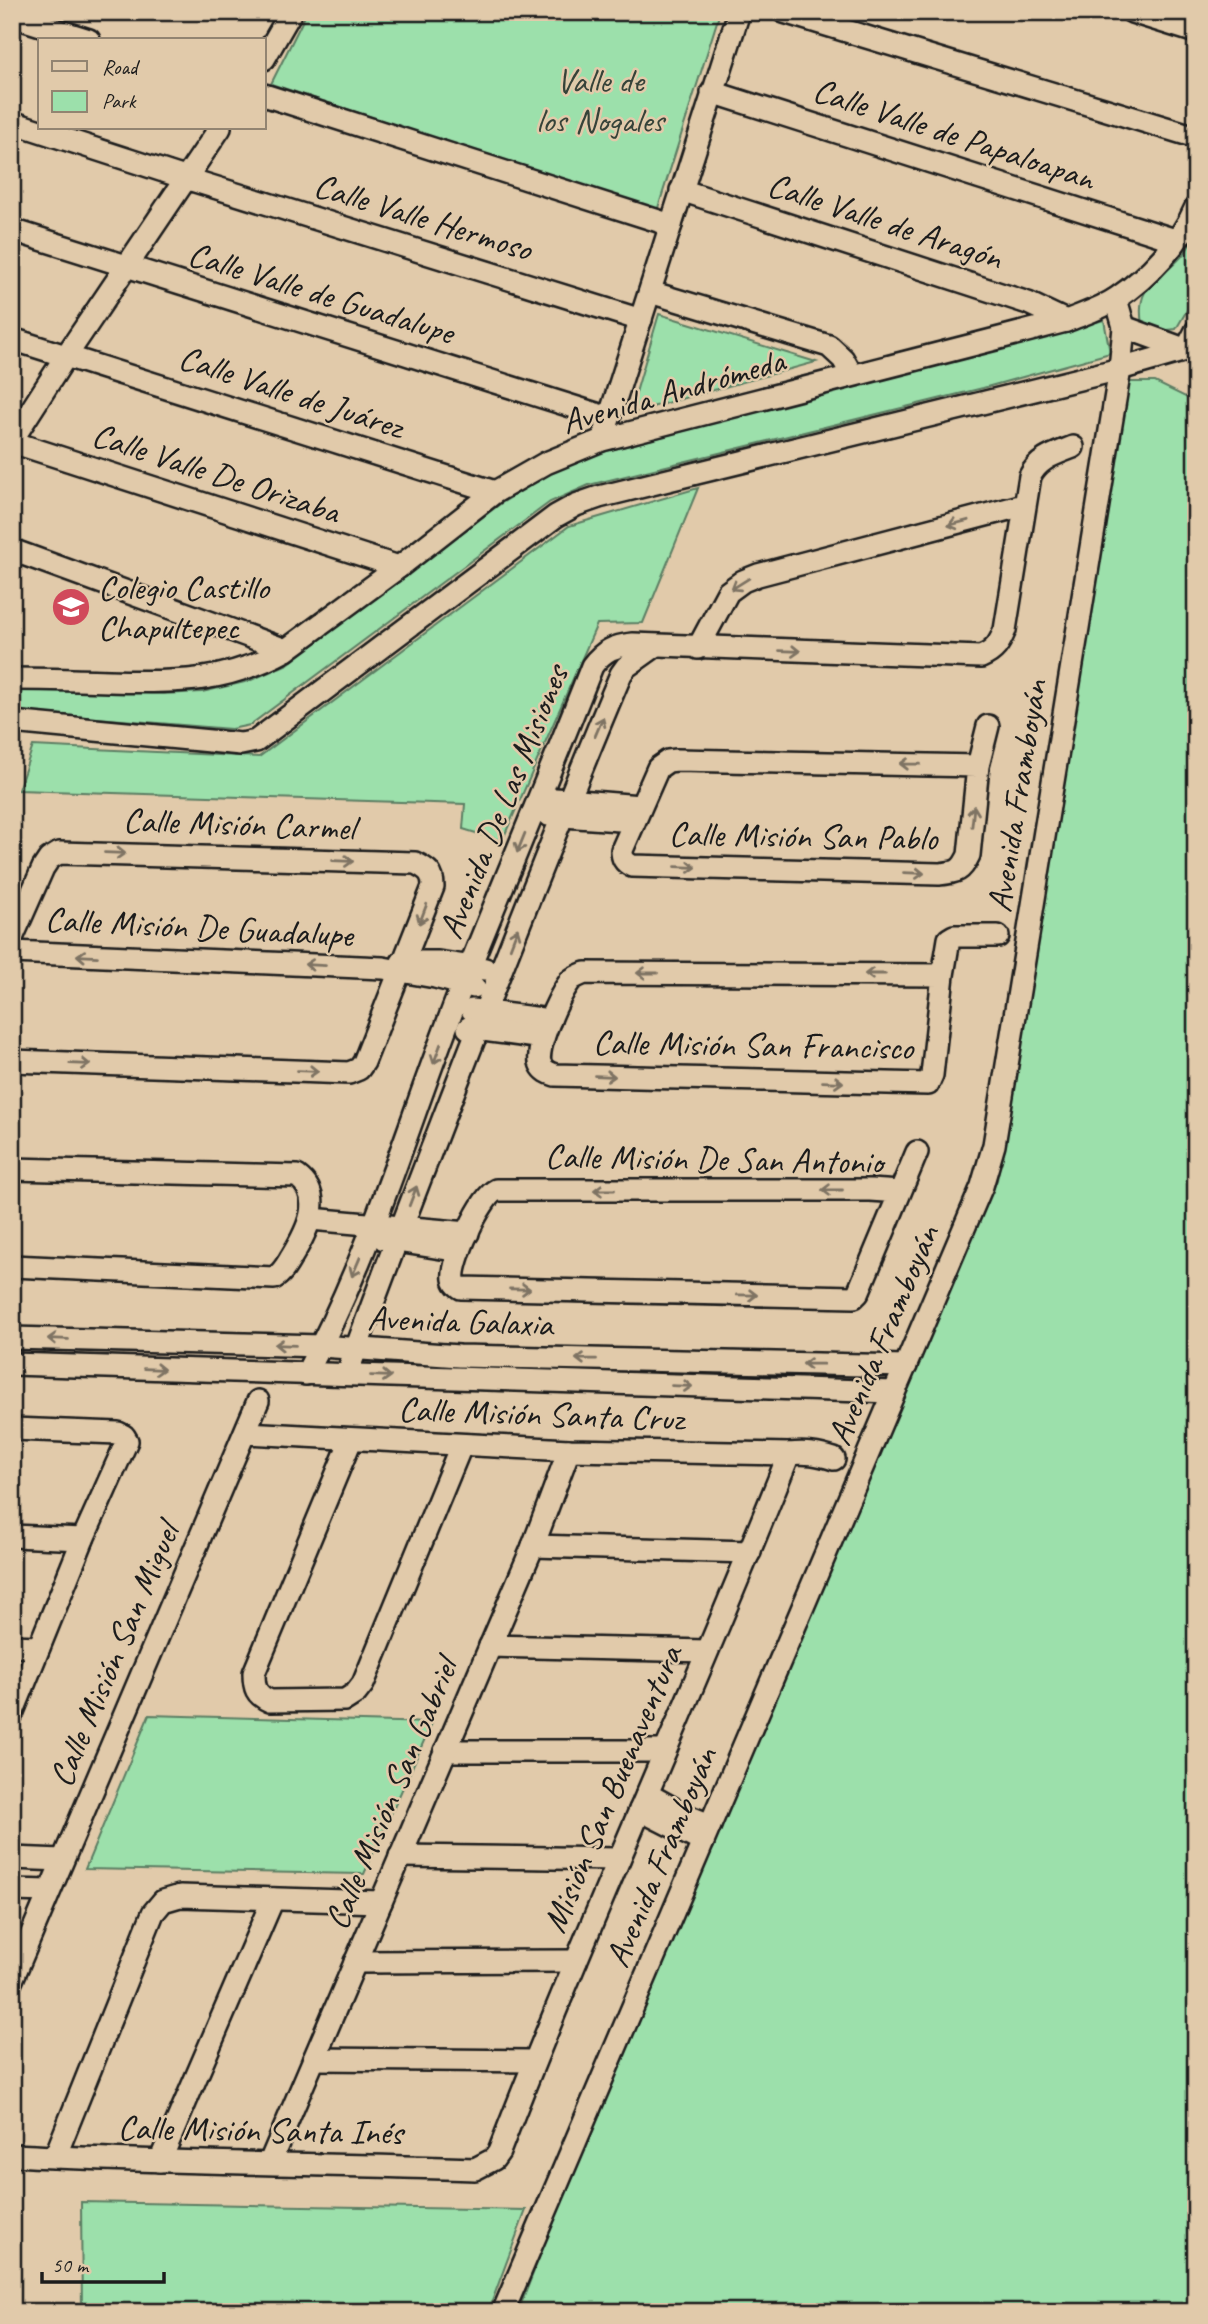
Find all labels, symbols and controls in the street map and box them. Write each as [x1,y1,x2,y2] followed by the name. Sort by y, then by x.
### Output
[38,38,266,130] legend
[102,54,141,80] text: Road
[536,58,667,143] park label: Valle de los Nogales
[807,67,1103,201] street label: Calle Valle de Papaloapan
[102,88,137,114] text: Park
[762,162,1009,280] street label: Calle Valle de Aragón
[309,163,539,272] street label: Calle Valle Hermoso
[183,231,462,356] street label: Calle Valle de Guadalupe
[173,335,411,450] street label: Calle Valle de Juárez
[556,337,791,444] street label: Avenida Andrómeda
[87,412,347,535] street label: Calle Valle De Orizaba
[947,517,969,530] one-way arrow
[98,565,270,650] place label: Colegio Castillo Chapultepec
[730,578,750,592] one-way arrow
[50,586,92,628] school or university icon: Colegio Castillo Chapultepec
[779,644,802,657] one-way arrow
[428,656,579,945] street label: Avenida De Las Misiones
[976,675,1058,915] street label: Avenida Framboyán
[593,717,606,739] one-way arrow
[899,758,922,771] one-way arrow
[122,797,362,851] street label: Calle Misión Carmel
[967,806,980,828] one-way arrow
[668,811,939,861] street label: Calle Misión San Pablo
[514,832,527,853] one-way arrow
[104,847,127,860] one-way arrow
[331,854,354,867] one-way arrow
[674,860,697,874] one-way arrow
[902,866,925,880] one-way arrow
[44,896,357,958] street label: Calle Misión De Guadalupe
[416,903,428,925] one-way arrow
[508,928,521,950] one-way arrow
[76,949,99,962] one-way arrow
[303,959,326,972] one-way arrow
[636,966,659,980] one-way arrow
[864,967,887,981] one-way arrow
[592,1020,915,1070] street label: Calle Misión San Francisco
[430,1043,443,1065] one-way arrow
[69,1057,92,1070] one-way arrow
[296,1065,319,1078] one-way arrow
[593,1069,616,1083] one-way arrow
[821,1075,844,1089] one-way arrow
[545,1134,887,1185] street label: Calle Misión De San Antonio
[593,1183,616,1197] one-way arrow
[820,1183,843,1197] one-way arrow
[408,1186,421,1207] one-way arrow
[816,1217,950,1452] street label: Avenida Framboyán
[348,1255,361,1277] one-way arrow
[508,1282,531,1296] one-way arrow
[736,1288,759,1301] one-way arrow
[367,1295,556,1347] street label: Avenida Galaxia
[47,1333,70,1346] one-way arrow
[274,1339,297,1352] one-way arrow
[575,1352,598,1366] one-way arrow
[802,1357,825,1370] one-way arrow
[142,1362,165,1375] one-way arrow
[370,1370,393,1383] one-way arrow
[670,1379,693,1393] one-way arrow
[398,1387,687,1442] street label: Calle Misión Santa Cruz
[38,1511,192,1793] street label: Calle Misión San Miguel
[531,1636,694,1939] street label: Misión San Buenaventura
[314,1646,471,1936] street label: Calle Misión San Gabriel
[594,1739,728,1974] street label: Avenida Framboyán
[117,2105,406,2155] street label: Calle Misión Santa Inés
[42,2240,164,2284] scale bar
[52,2252,90,2278] text: 50 m

